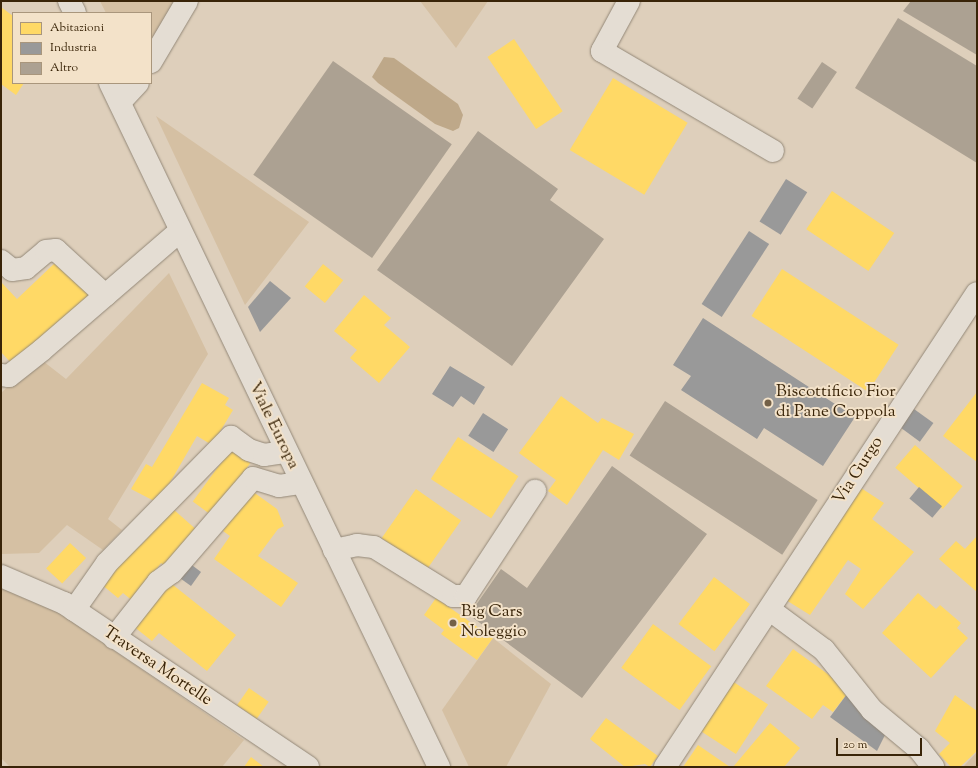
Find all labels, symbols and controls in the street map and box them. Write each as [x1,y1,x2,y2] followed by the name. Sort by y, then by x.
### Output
[12,12,152,84] legend
[50,19,104,37] text: Abitazioni
[50,39,97,57] text: Industria
[50,59,78,77] text: Altro
[243,379,303,473] street label: Viale Europa
[776,383,896,423] place label: Biscottificio Fior di Pane Coppola
[763,398,773,408] marker: Biscottificio Fior di Pane Coppola
[830,433,888,509] street label: Via Gurgo
[461,603,527,643] place label: Big Cars Noleggio
[448,618,458,628] marker: Big Cars Noleggio
[99,623,215,711] street label: Traversa Mortelle
[838,730,924,756] scale bar
[843,736,867,754] text: 20 m

